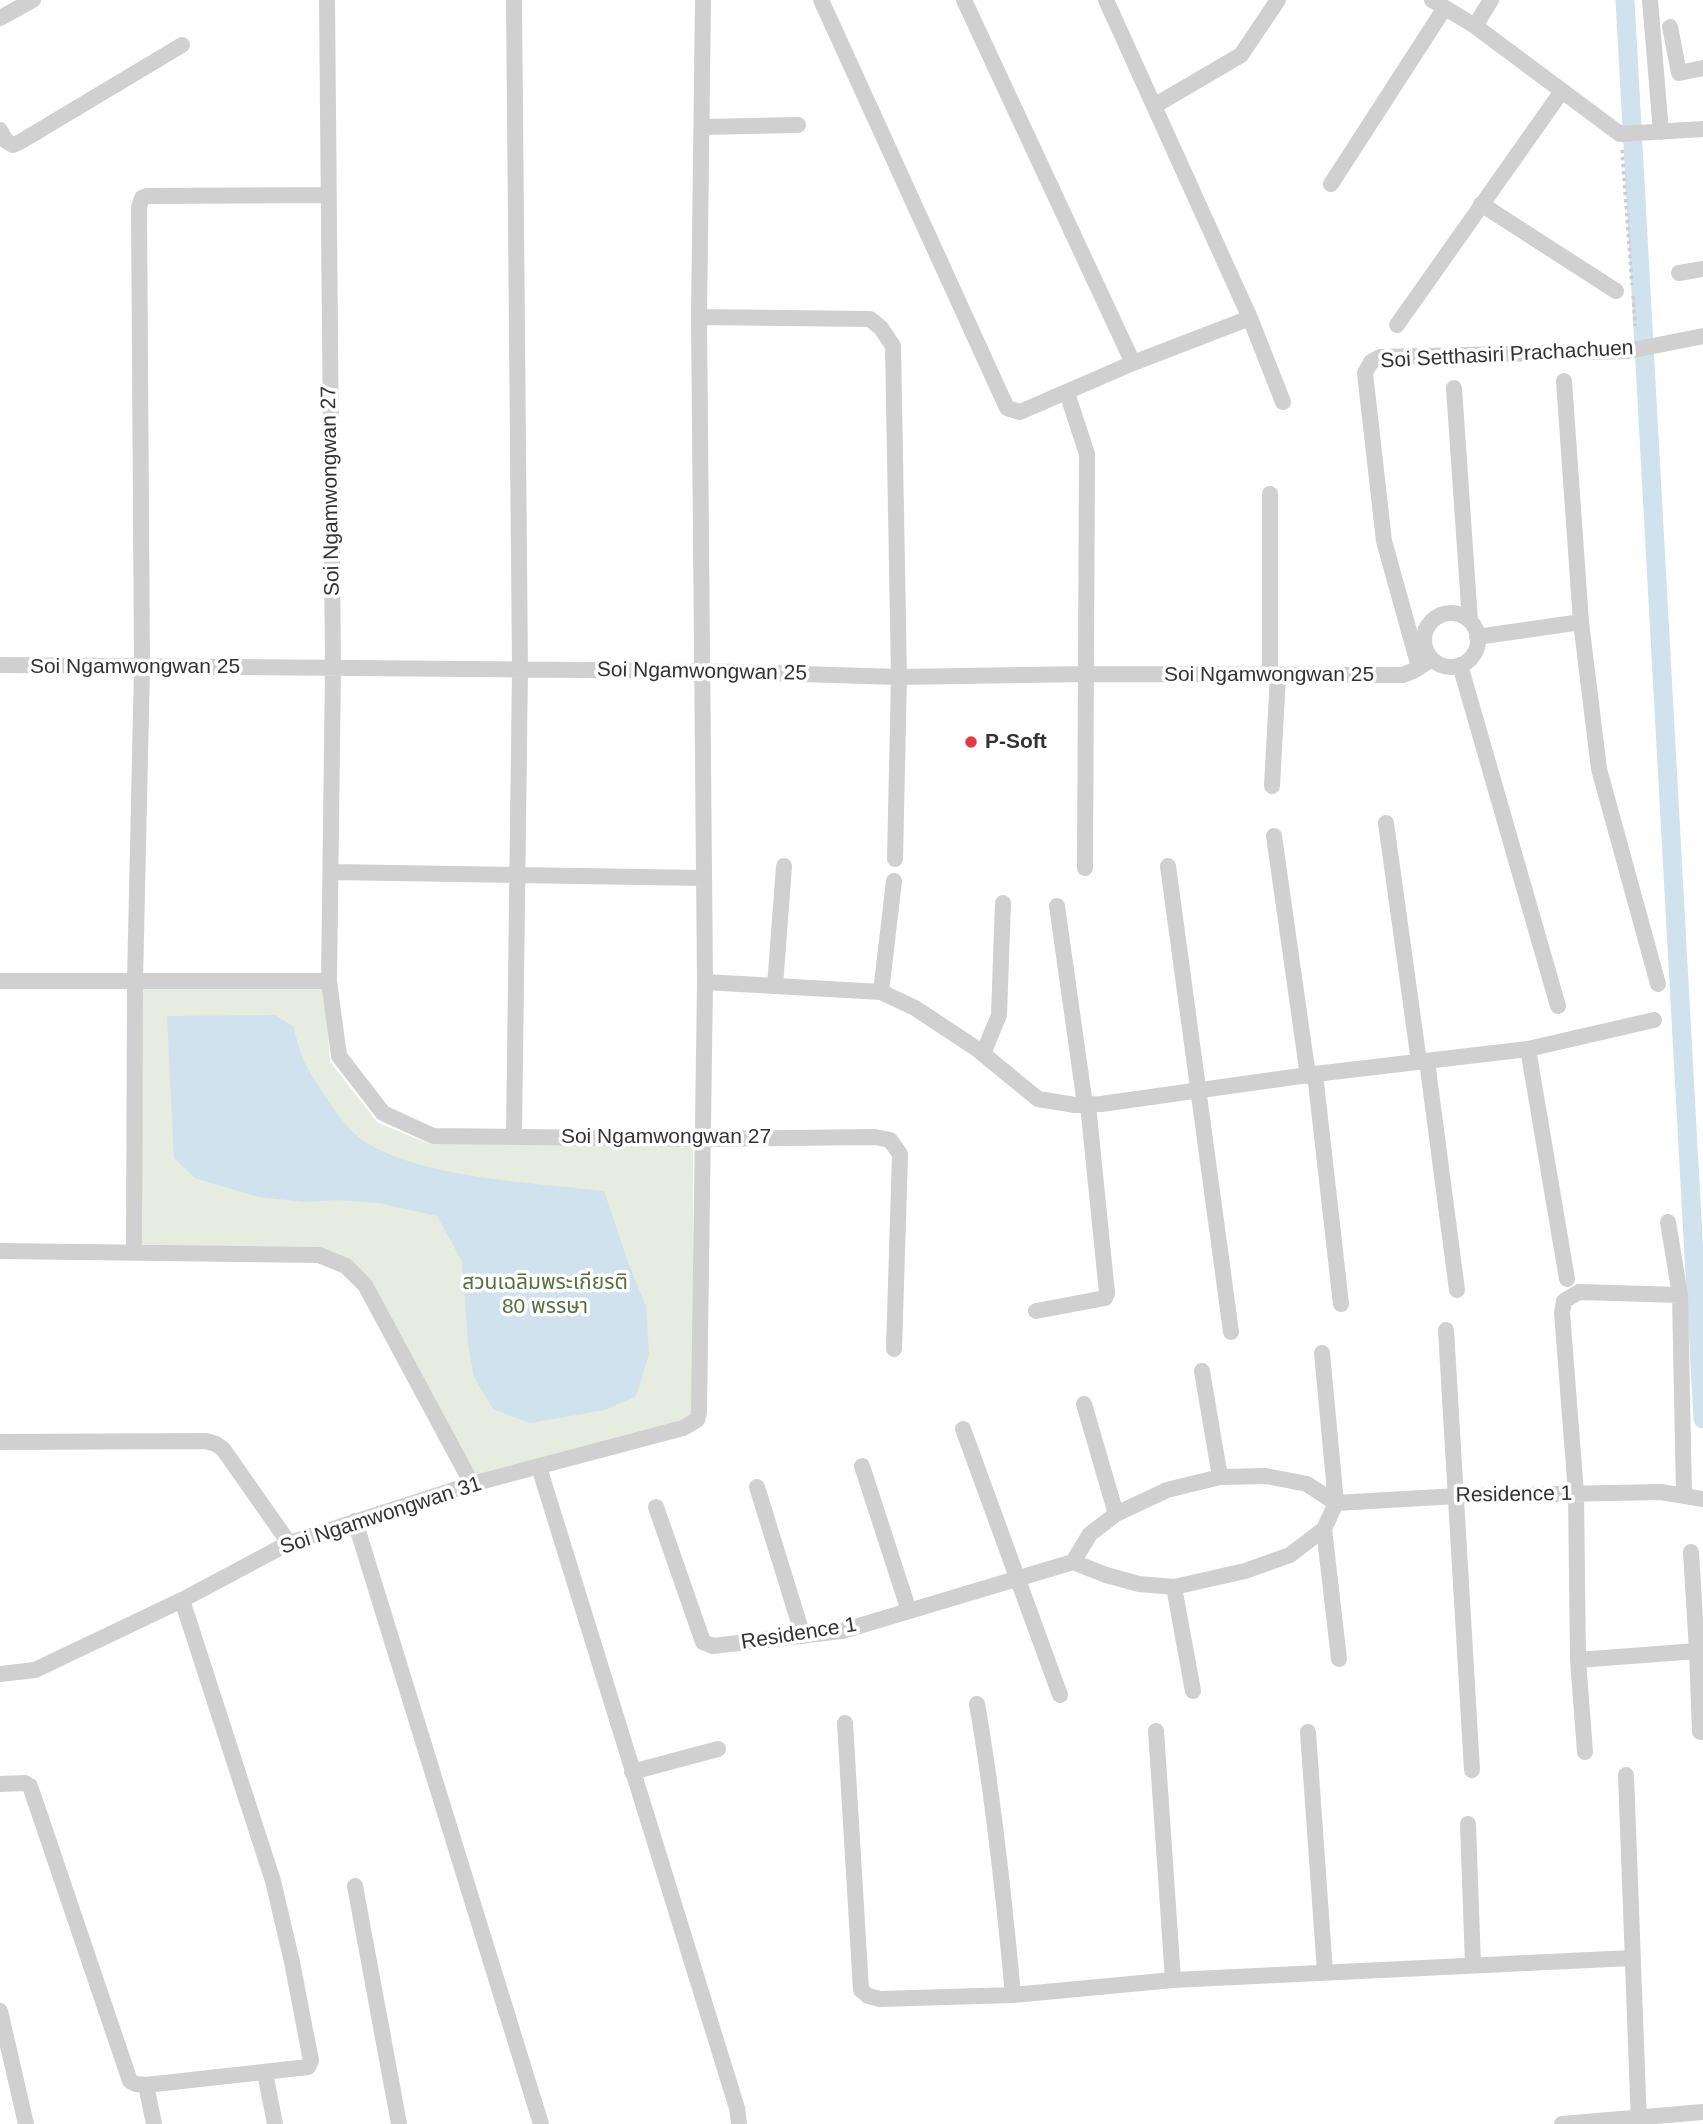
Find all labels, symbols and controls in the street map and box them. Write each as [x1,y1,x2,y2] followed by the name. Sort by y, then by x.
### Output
[1380,336,1634,374] street label: Soi Setthasiri Prachachuen
[317,386,345,596] street label: Soi Ngamwongwan 27
[30,654,240,680] street label: Soi Ngamwongwan 25
[597,658,807,686] street label: Soi Ngamwongwan 25
[1164,662,1374,688] street label: Soi Ngamwongwan 25
[985,729,1047,755] place label: P-Soft
[963,734,979,750] marker: P-Soft
[561,1124,771,1150] street label: Soi Ngamwongwan 27
[462,1270,628,1320] park label: สวนเฉลิมพระเกียรติ 80 พรรษา
[277,1472,485,1560] street label: Soi Ngamwongwan 31
[1455,1481,1573,1509] street label: Residence 1
[739,1612,859,1656] street label: Residence 1

